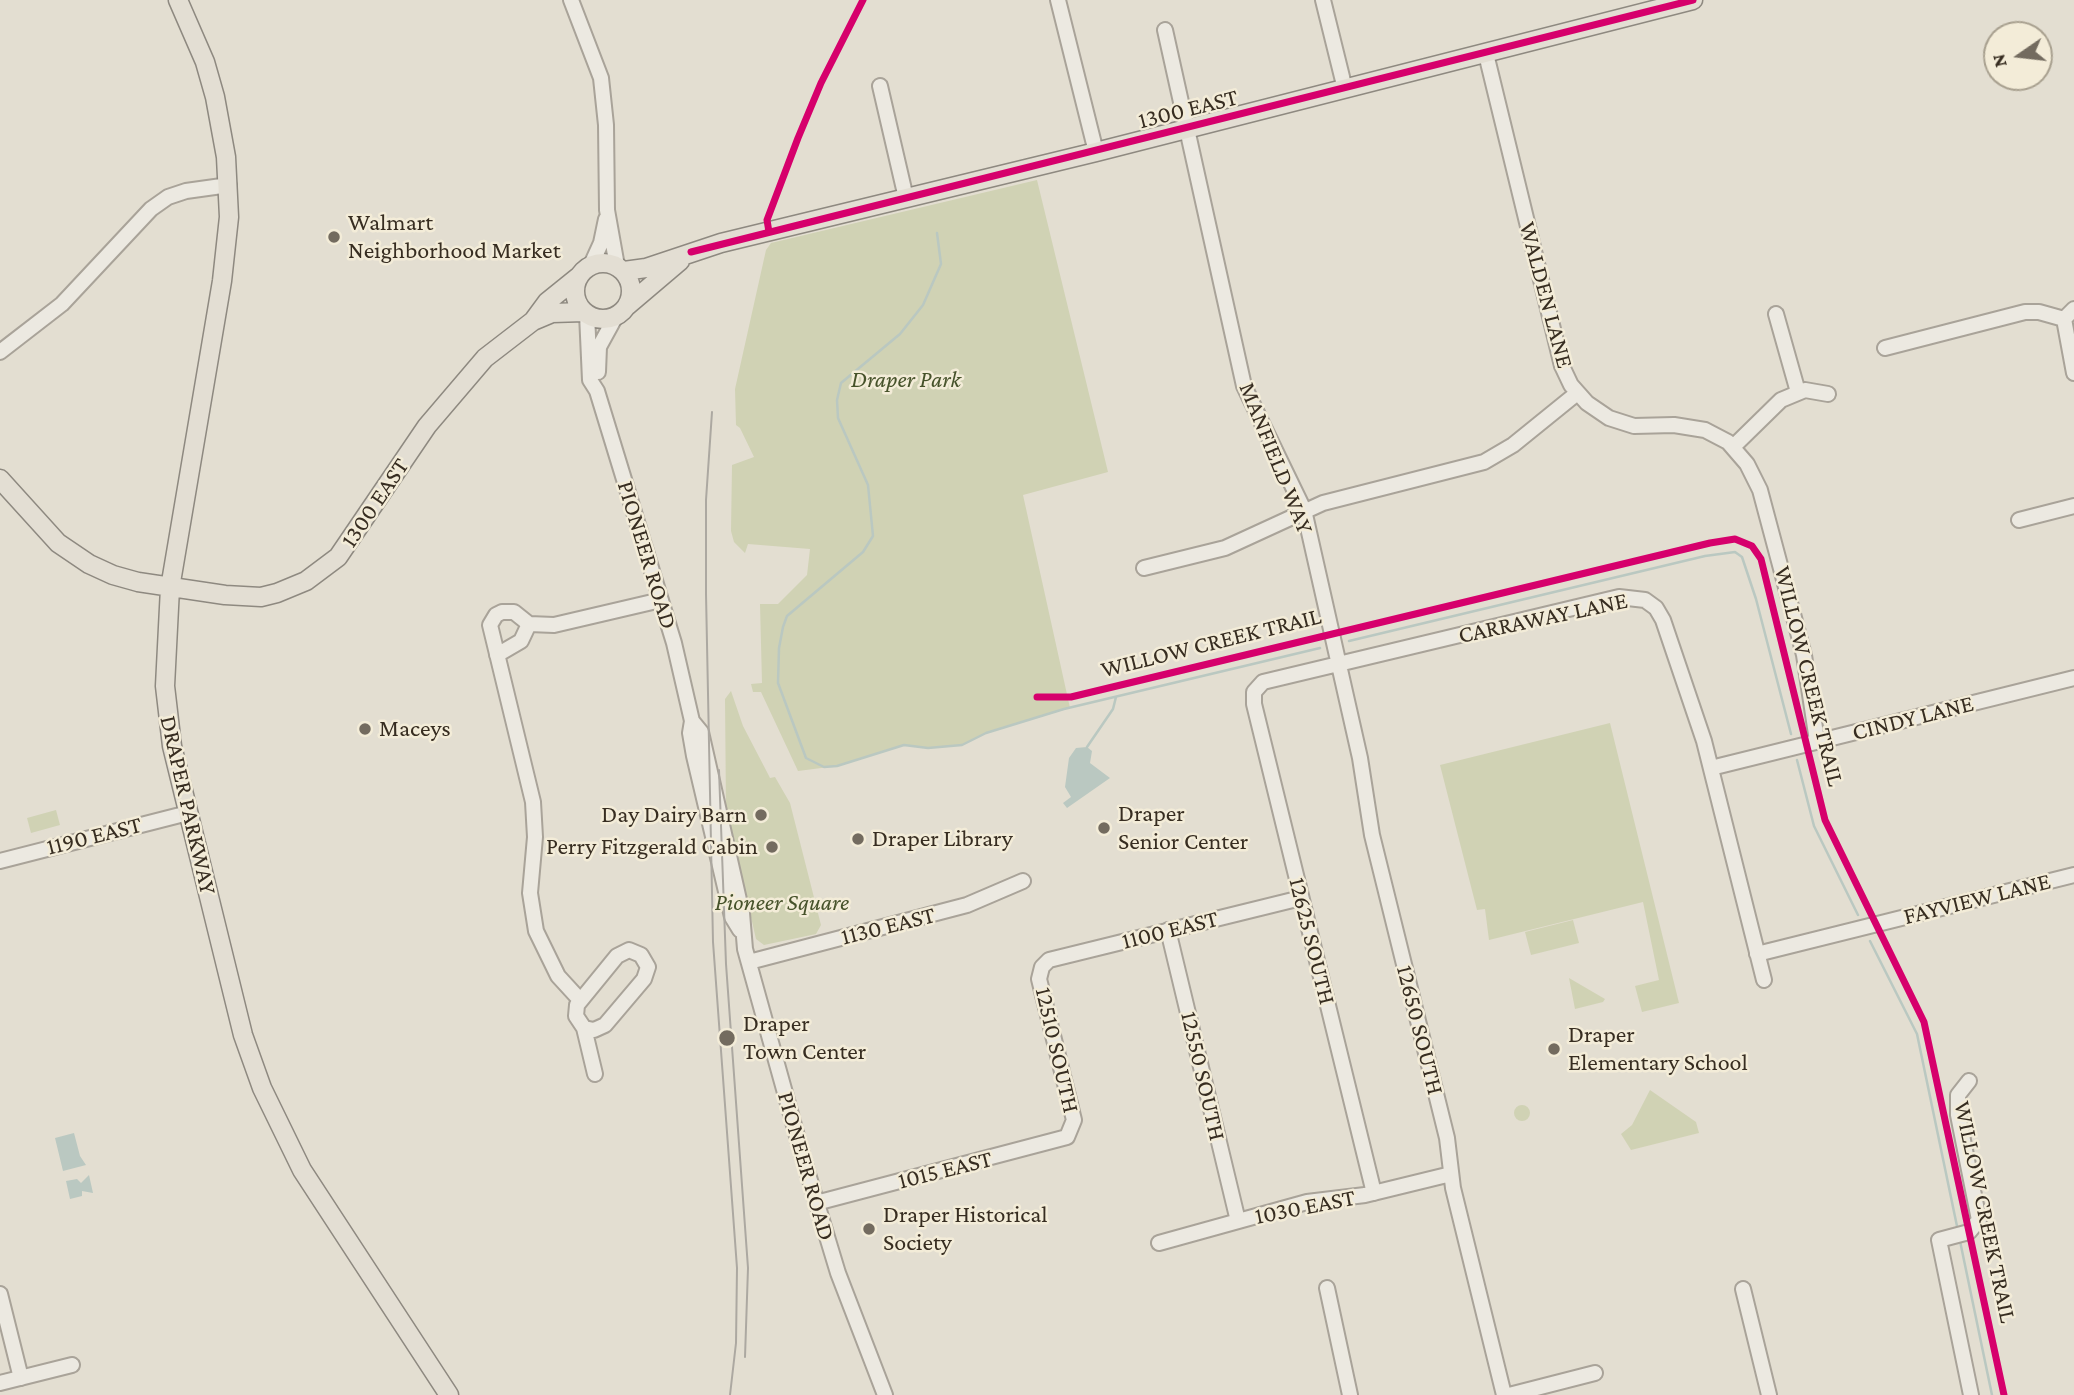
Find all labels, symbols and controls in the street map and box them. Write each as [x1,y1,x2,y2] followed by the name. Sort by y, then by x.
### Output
[1983,21,2053,91] north arrow
[1987,52,2011,70] text: N
[1135,83,1241,135] street label: 1300 EAST
[348,209,561,265] place label: Walmart Neighborhood Market
[1513,219,1579,371] street label: WALDEN LANE
[326,229,342,245] marker: Walmart Neighborhood Market
[851,366,961,394] park label: Draper Park
[1233,378,1319,538] street label: MANFIELD WAY
[335,453,415,553] street label: 1300 EAST
[611,477,683,633] street label: PIONEER ROAD
[1768,563,1850,789] street label: WILLOW CREEK TRAIL
[1456,586,1630,650] street label: CARRAWAY LANE
[1098,602,1324,684] street label: WILLOW CREEK TRAIL
[1849,689,1977,747] street label: CINDY LANE
[153,713,223,897] street label: DRAPER PARKWAY
[379,715,451,743] place label: Maceys
[357,721,373,737] marker: Maceys
[1118,800,1248,856] place label: Draper Senior Center
[601,801,747,829] place label: Day Dairy Barn
[753,807,769,823] marker: Day Dairy Barn
[43,810,145,862] street label: 1190 EAST
[1096,820,1112,836] marker: Draper Senior Center
[872,825,1013,853] place label: Draper Library
[850,831,866,847] marker: Draper Library
[546,833,758,861] place label: Perry Fitzgerald Cabin
[764,839,780,855] marker: Perry Fitzgerald Cabin
[1900,867,2054,931] street label: FAYVIEW LANE
[1282,874,1342,1008] street label: 12625 SOUTH
[715,889,849,917] park label: Pioneer Square
[838,900,938,952] street label: 1130 EAST
[1119,904,1221,956] street label: 1100 EAST
[1390,962,1450,1098] street label: 12650 SOUTH
[1029,984,1085,1116] street label: 12510 SOUTH
[1174,1009,1232,1143] street label: 12550 SOUTH
[743,1010,866,1066] place label: Draper Town Center
[1568,1021,1748,1077] place label: Draper Elementary School
[717,1028,737,1048] marker: Draper Town Center
[1546,1041,1562,1057] marker: Draper Elementary School
[771,1088,841,1244] street label: PIONEER ROAD
[1947,1099,2023,1325] street label: WILLOW CREEK TRAIL
[895,1144,995,1196] street label: 1015 EAST
[1252,1183,1358,1231] street label: 1030 EAST
[883,1201,1048,1257] place label: Draper Historical Society
[861,1221,877,1237] marker: Draper Historical Society

